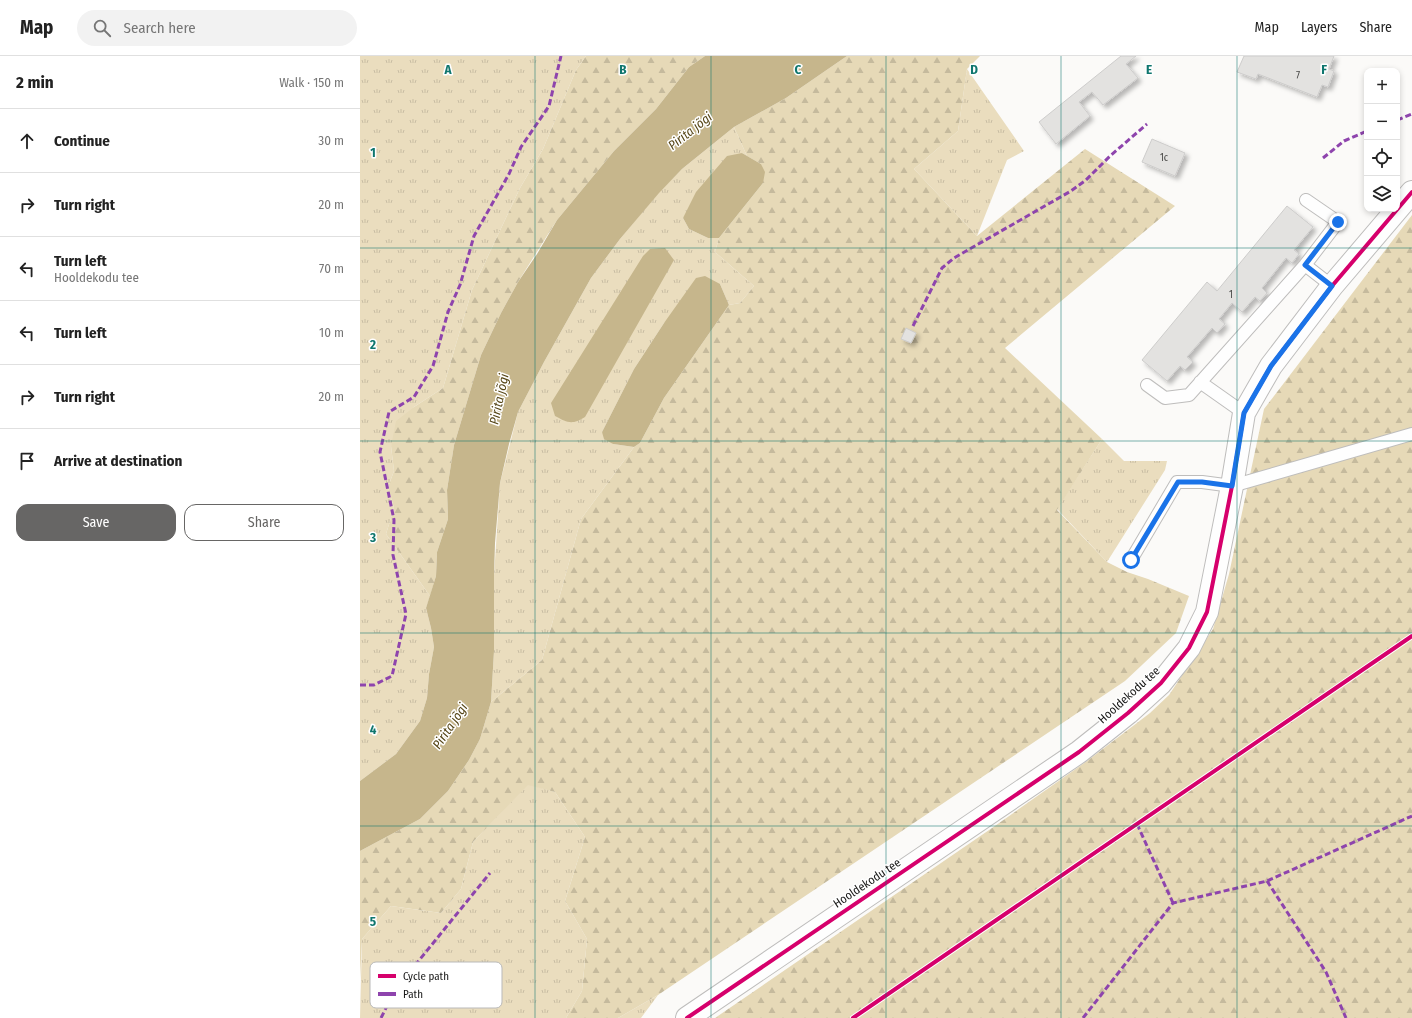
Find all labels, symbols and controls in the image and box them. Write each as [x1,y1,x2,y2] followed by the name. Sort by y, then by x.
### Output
[77,10,357,46] search box
[20,16,53,39] text: Map
[91,17,113,39] icon: search
[123,19,196,37] text: Search here
[1255,19,1279,36] text: Map
[1301,19,1337,36] text: Layers
[1359,19,1392,36] text: Share
[443,62,452,77] text: A
[619,62,627,77] text: B
[795,62,802,77] text: C
[970,62,978,77] text: D
[1146,62,1152,77] text: E
[1321,62,1327,77] text: F
[1364,68,1400,212] map controls
[1364,68,1400,104] button: +
[1296,70,1300,82] house number: 7
[16,72,54,93] text: 2 min
[279,75,344,90] text: Walk · 150 m
[1364,104,1400,140] button: −
[665,109,716,153] water label: Pirita jõgi
[16,130,38,152] icon: ahead
[54,132,110,150] text: Continue
[318,133,344,148] text: 30 m
[1364,140,1400,176] button: locate
[370,145,376,160] text: 1
[1160,152,1169,164] house number: 1c
[1364,176,1400,212] button: layers
[16,194,38,216] icon: right
[54,196,115,214] text: Turn right
[318,197,344,212] text: 20 m
[1329,213,1347,231] route end
[54,252,107,270] text: Turn left
[16,258,38,280] icon: left
[319,261,344,276] text: 70 m
[54,270,139,285] text: Hooldekodu tee
[1229,289,1233,301] house number: 1
[16,322,38,344] icon: left
[54,324,107,342] text: Turn left
[319,325,344,340] text: 10 m
[369,337,376,352] text: 2
[486,371,512,426] water label: Pirita jõgi
[16,386,38,408] icon: right
[54,388,115,406] text: Turn right
[318,389,344,404] text: 20 m
[16,450,38,472] icon: arrive
[54,452,182,470] text: Arrive at destination
[16,504,176,541] button: Save
[184,504,344,541] button: Share
[369,530,376,545] text: 3
[1122,551,1140,569] route start
[1095,664,1163,726] street label: Hooldekodu tee
[429,700,471,752] water label: Pirita jõgi
[370,722,377,737] text: 4
[831,855,903,911] street label: Hooldekodu tee
[370,914,376,929] text: 5
[370,962,502,1008] legend
[403,970,449,983] text: Cycle path
[403,988,423,1001] text: Path

